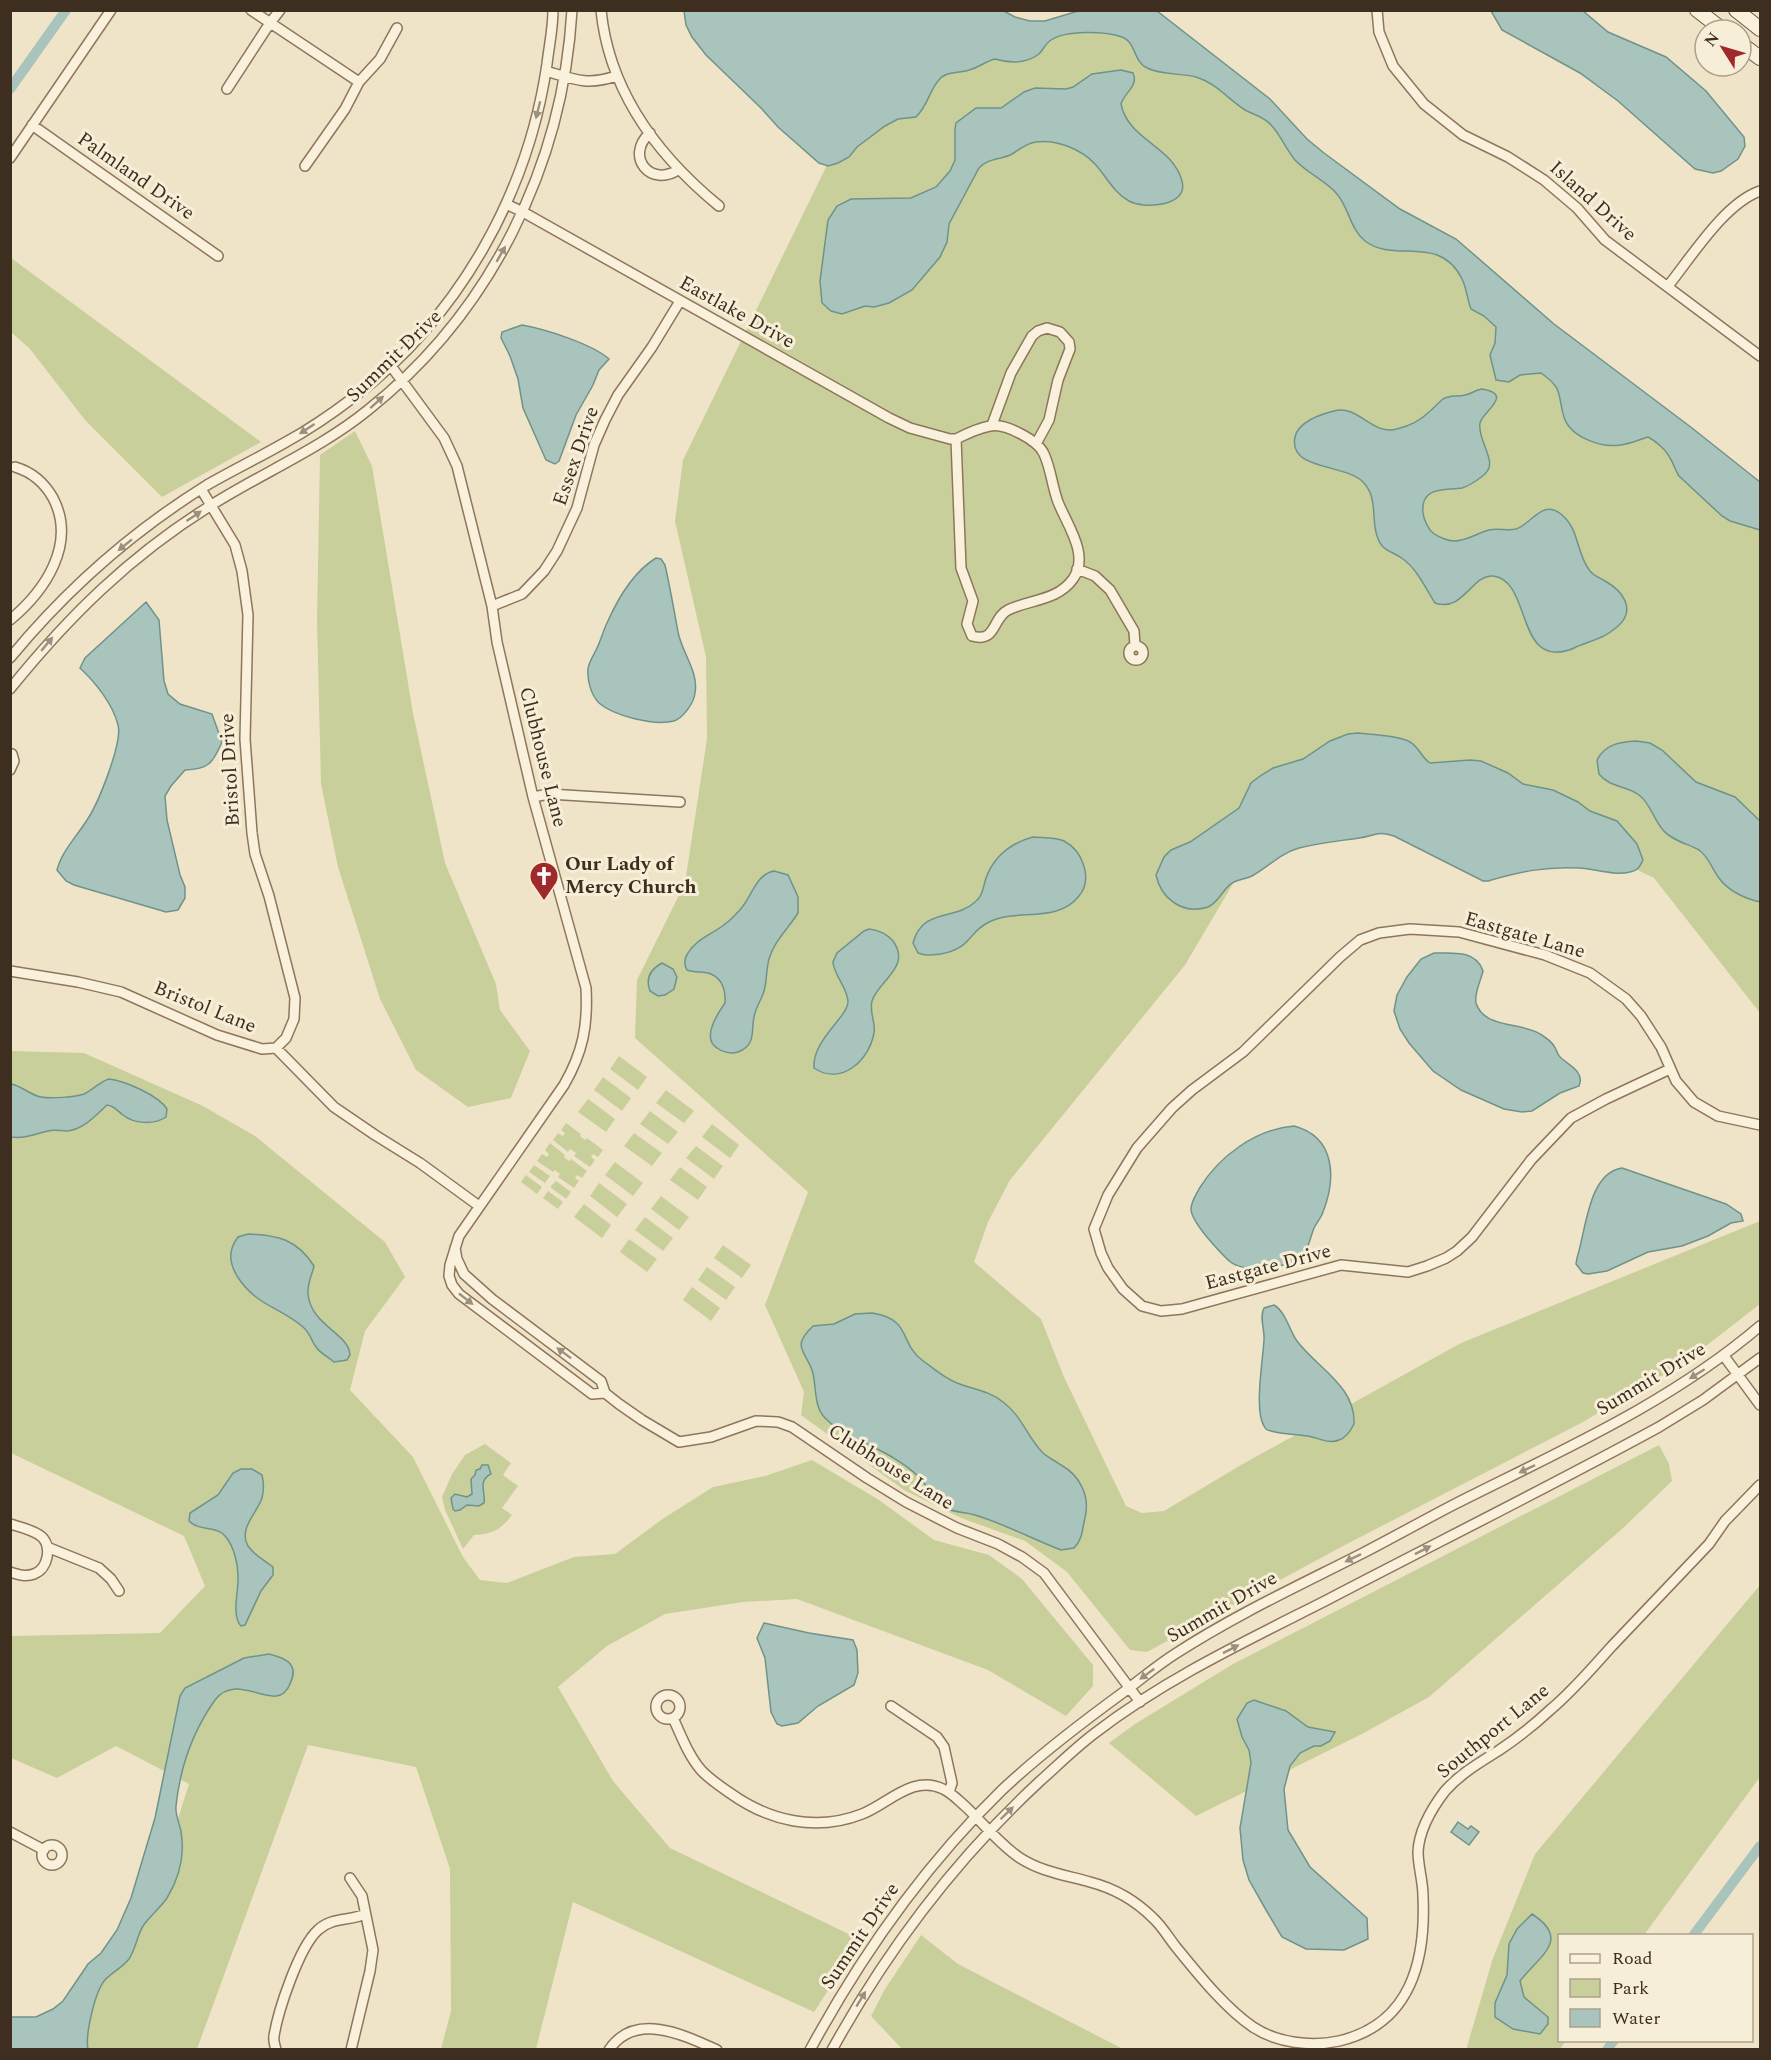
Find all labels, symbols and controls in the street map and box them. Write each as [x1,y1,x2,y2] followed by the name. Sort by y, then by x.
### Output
[1693,18,1753,78] north arrow
[1698,27,1725,52] text: N
[533,101,543,119] one-way arrow
[71,124,201,228] street label: Palmland Drive
[1542,153,1644,249] street label: Island Drive
[496,246,507,262] one-way arrow
[674,268,800,356] street label: Eastlake Drive
[339,302,449,410] street label: Summit Drive
[369,396,384,409] one-way arrow
[545,402,607,510] street label: Essex Drive
[299,423,315,434] one-way arrow
[186,511,202,522] one-way arrow
[117,538,133,551] one-way arrow
[41,636,54,652] one-way arrow
[511,684,575,830] street label: Clubhouse Lane
[212,713,248,827] street label: Bristol Drive
[565,849,697,902] place label: Our Lady of Mercy Church
[528,860,560,902] church icon: Our Lady of Mercy Church
[1461,903,1589,967] street label: Eastgate Lane
[149,973,261,1041] street label: Bristol Lane
[1202,1236,1334,1298] street label: Eastgate Drive
[459,1292,474,1304] one-way arrow
[1590,1334,1712,1424] street label: Summit Drive
[556,1348,571,1360] one-way arrow
[1689,1368,1705,1379] one-way arrow
[822,1416,960,1518] street label: Clubhouse Lane
[1518,1464,1535,1474] one-way arrow
[1415,1545,1432,1555] one-way arrow
[1345,1553,1362,1563] one-way arrow
[1161,1563,1283,1651] street label: Summit Drive
[1222,1644,1239,1654] one-way arrow
[1140,1668,1156,1680] one-way arrow
[1430,1676,1556,1786] street label: Southport Lane
[999,1806,1014,1820] one-way arrow
[813,1876,907,1996] street label: Summit Drive
[1558,1934,1753,2042] legend
[1612,1945,1653,1972] text: Road
[1612,1975,1649,2002] text: Park
[855,1991,866,2007] one-way arrow
[1612,2005,1660,2032] text: Water

